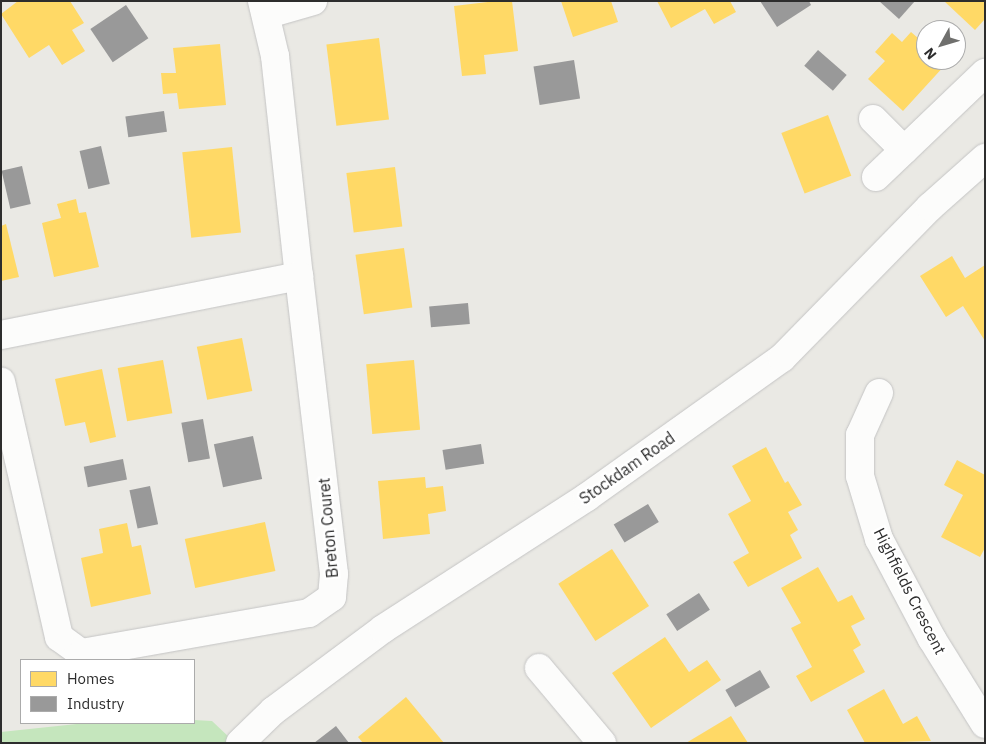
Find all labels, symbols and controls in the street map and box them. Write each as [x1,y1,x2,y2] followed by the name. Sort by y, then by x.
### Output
[916,20,966,70] north arrow
[920,44,940,63] text: N
[575,428,679,508] street label: Stockdam Road
[314,477,342,579] street label: Breton Couret
[870,524,950,658] street label: Highfields Crescent
[20,659,195,724] legend
[67,669,115,688] text: Homes
[67,694,124,713] text: Industry

